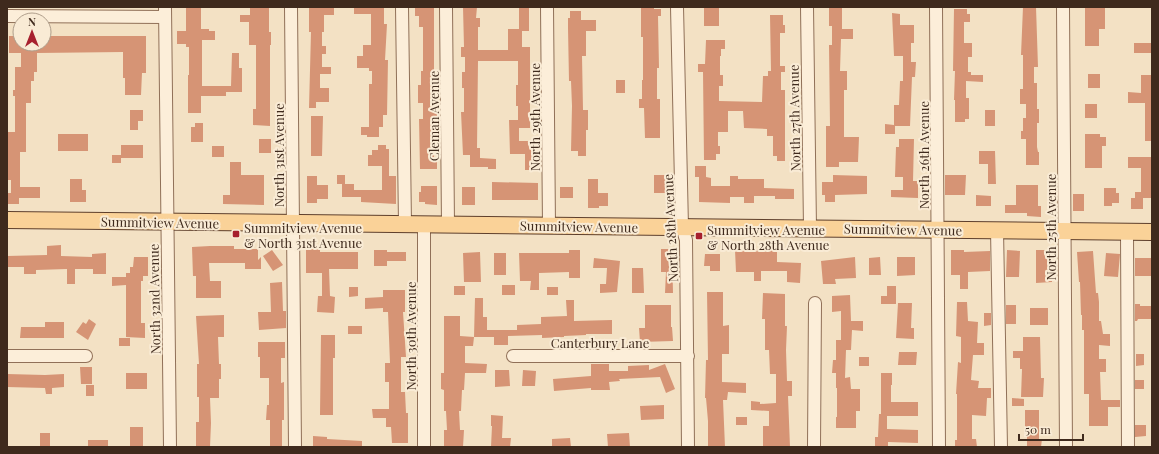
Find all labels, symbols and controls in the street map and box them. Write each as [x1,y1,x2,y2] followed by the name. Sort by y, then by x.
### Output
[12,12,52,52] north arrow
[28,14,36,29] text: N
[526,63,543,171] street label: North 29th Avenue
[785,64,803,172] street label: North 27th Avenue
[425,70,442,161] street label: Cleman Avenue
[915,100,932,209] street label: North 26th Avenue
[270,103,287,207] street label: North 31st Avenue
[659,173,681,283] street label: North 28th Avenue
[1042,173,1059,280] street label: North 25th Avenue
[101,212,220,232] street label: Summitview Avenue
[520,216,639,236] street label: Summitview Avenue
[244,219,363,251] place label: Summitview Avenue & North 31st Avenue
[844,219,963,239] street label: Summitview Avenue
[707,221,830,253] place label: Summitview Avenue & North 28th Avenue
[231,229,241,239] marker: Summitview Avenue & North 31st Avenue
[694,231,704,241] marker: Summitview Avenue & North 28th Avenue
[145,243,163,354] street label: North 32nd Avenue
[402,281,419,390] street label: North 30th Avenue
[551,334,650,351] street label: Canterbury Lane
[1019,416,1083,442] scale bar
[1025,421,1051,437] text: 50 m

